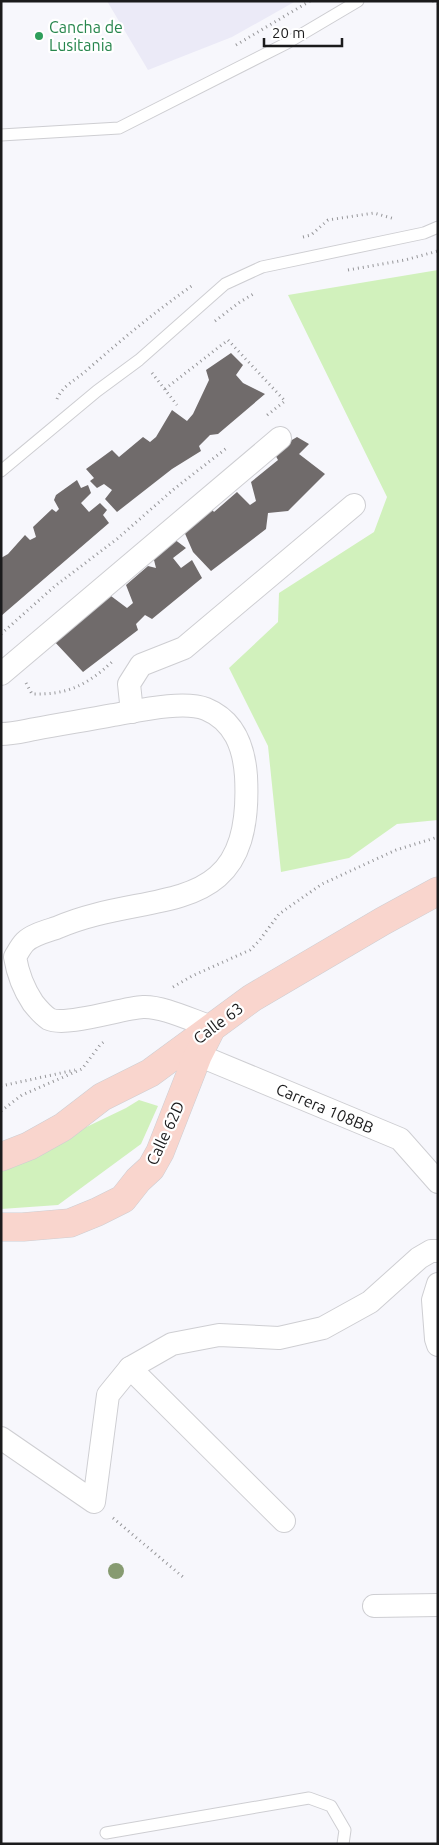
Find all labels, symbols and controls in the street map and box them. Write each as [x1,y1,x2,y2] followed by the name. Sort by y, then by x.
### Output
[264,15,342,47] scale bar
[49,18,123,54] place label: Cancha de Lusitania
[272,24,305,41] text: 20 m
[33,30,45,42] marker: Cancha de Lusitania
[190,999,246,1047] street label: Calle 63
[273,1079,377,1137] street label: Carrera 108BB
[142,1098,188,1168] street label: Calle 62D

